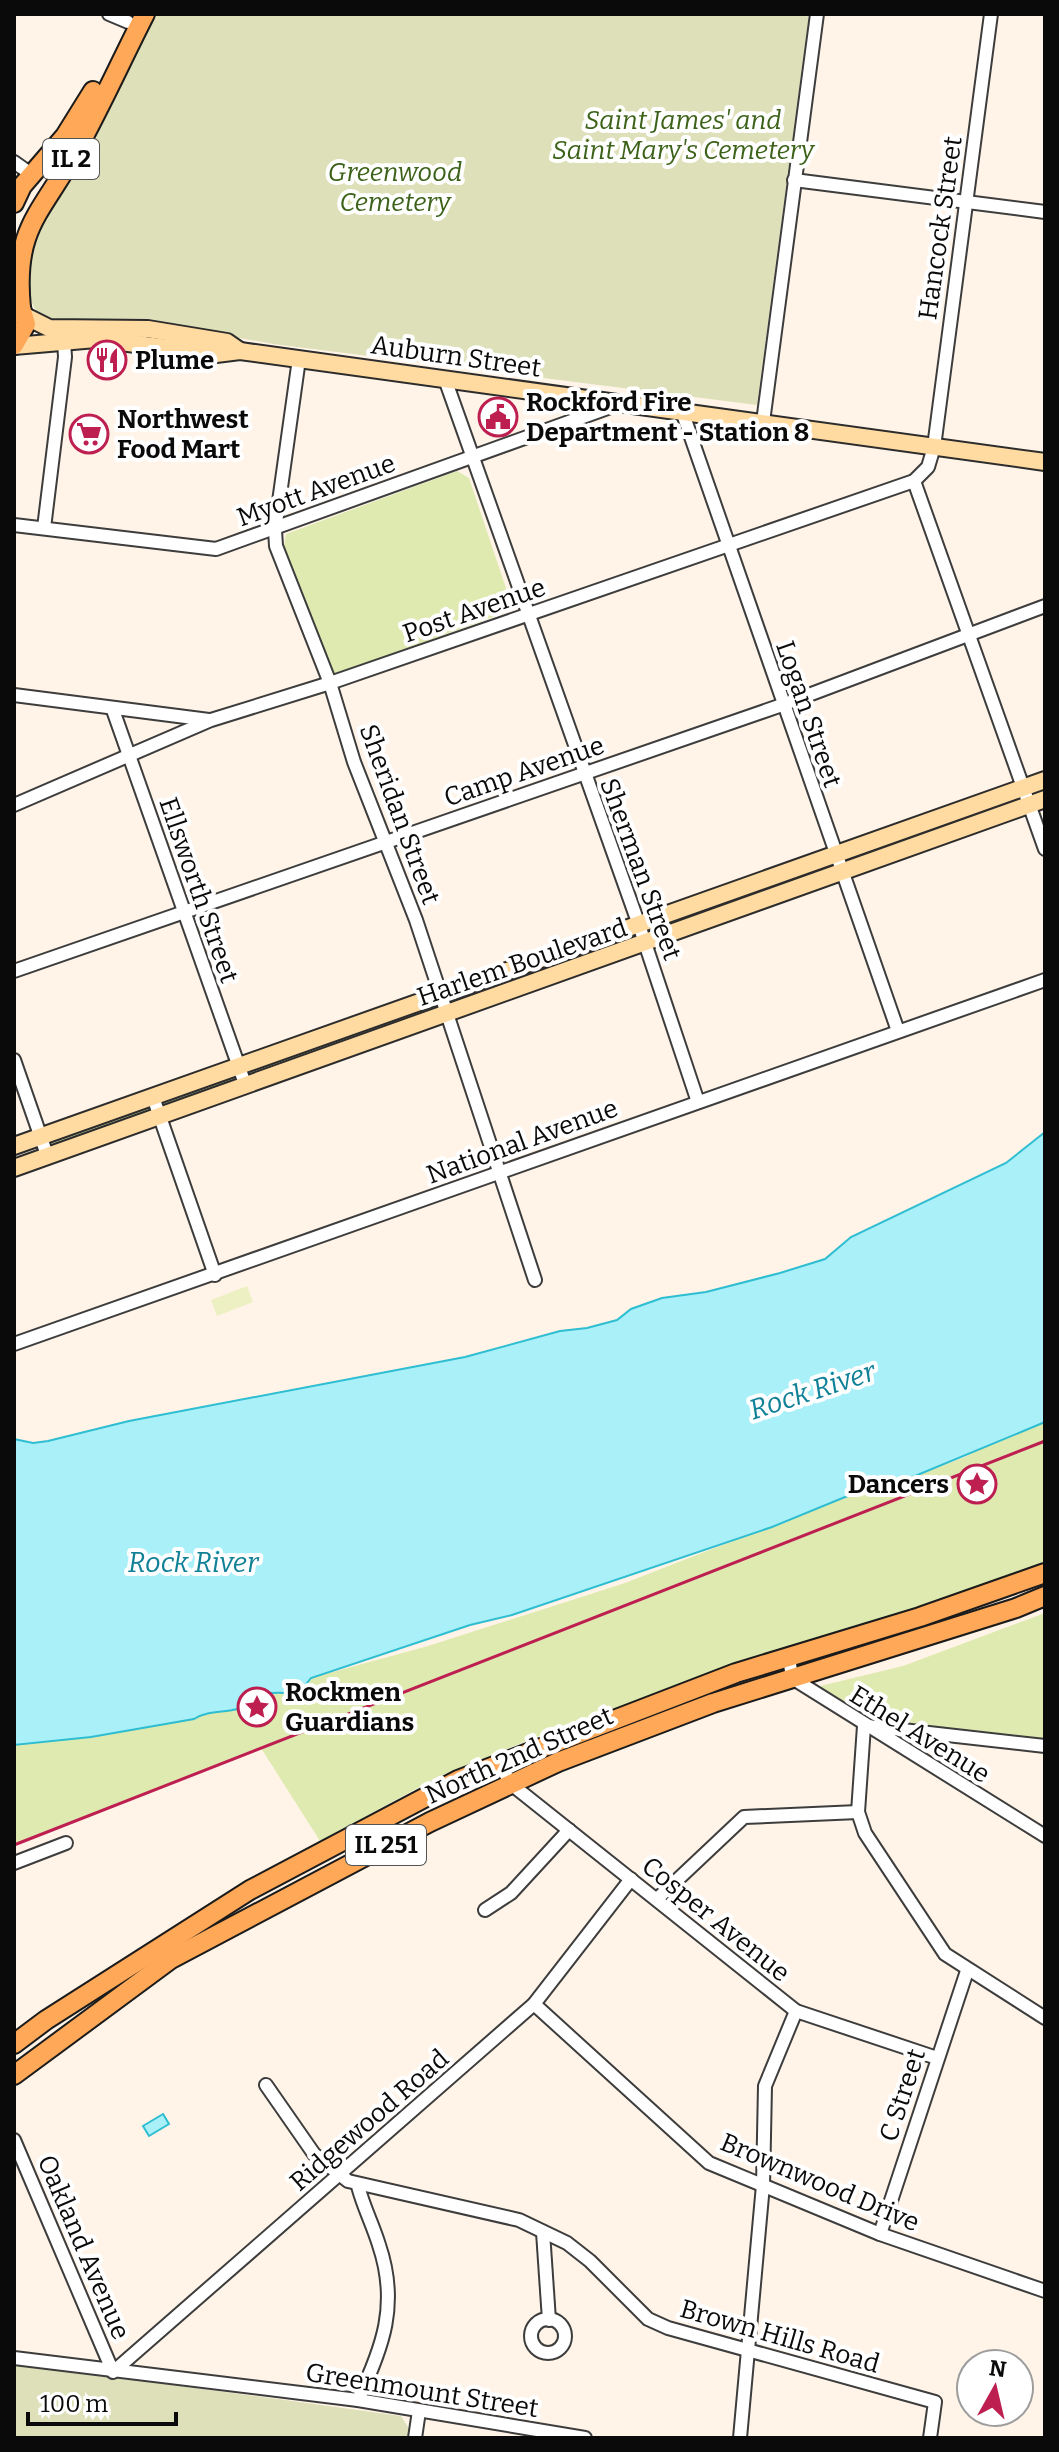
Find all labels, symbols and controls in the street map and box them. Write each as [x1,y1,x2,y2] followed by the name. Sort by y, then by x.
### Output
[552,105,816,166] park label: Saint James' and Saint Mary's Cemetery
[912,134,969,322] street label: Hancock Street
[43,139,99,179] road number: IL 2
[328,157,462,218] park label: Greenwood Cemetery
[369,329,543,384] street label: Auburn Street
[86,339,128,381] restaurant icon: Plume
[135,345,214,376] place label: Plume
[526,387,809,448] place label: Rockford Fire Department - Station 8
[477,396,519,438] public building icon: Rockford Fire Department - Station 8
[117,404,249,465] place label: Northwest Food Mart
[68,413,110,455] supermarket icon: Northwest Food Mart
[233,448,399,533] street label: Myott Avenue
[399,572,549,649] street label: Post Avenue
[769,637,848,792] street label: Logan Street
[353,720,447,909] street label: Sheridan Street
[440,730,608,813] street label: Camp Avenue
[593,774,688,965] street label: Sherman Street
[152,793,245,987] street label: Ellsworth Street
[413,912,631,1013] street label: Harlem Boulevard
[422,1092,622,1190] street label: National Avenue
[745,1354,881,1426] water label: Rock River
[956,1463,998,1505] place icon: Dancers
[848,1469,949,1500] place label: Dancers
[128,1546,260,1579] water label: Rock River
[285,1677,414,1738] place label: Rockmen Guardians
[844,1679,996,1790] street label: Ethel Avenue
[236,1686,278,1728] place icon: Rockmen Guardians
[421,1700,618,1811] street label: North 2nd Street
[346,1825,426,1865] road number: IL 251
[635,1850,796,1988] street label: Cosper Avenue
[284,2043,455,2198] street label: Ridgewood Road
[873,2044,932,2145] street label: C Street
[716,2127,924,2238] street label: Brownwood Drive
[31,2150,136,2344] street label: Oakland Avenue
[677,2293,883,2380] street label: Brown Hills Road
[955,2348,1035,2428] north arrow
[987,2354,1008,2383] text: N
[303,2357,541,2424] street label: Greenmount Street
[28,2376,176,2426] scale bar
[40,2390,108,2418] text: 100 m

